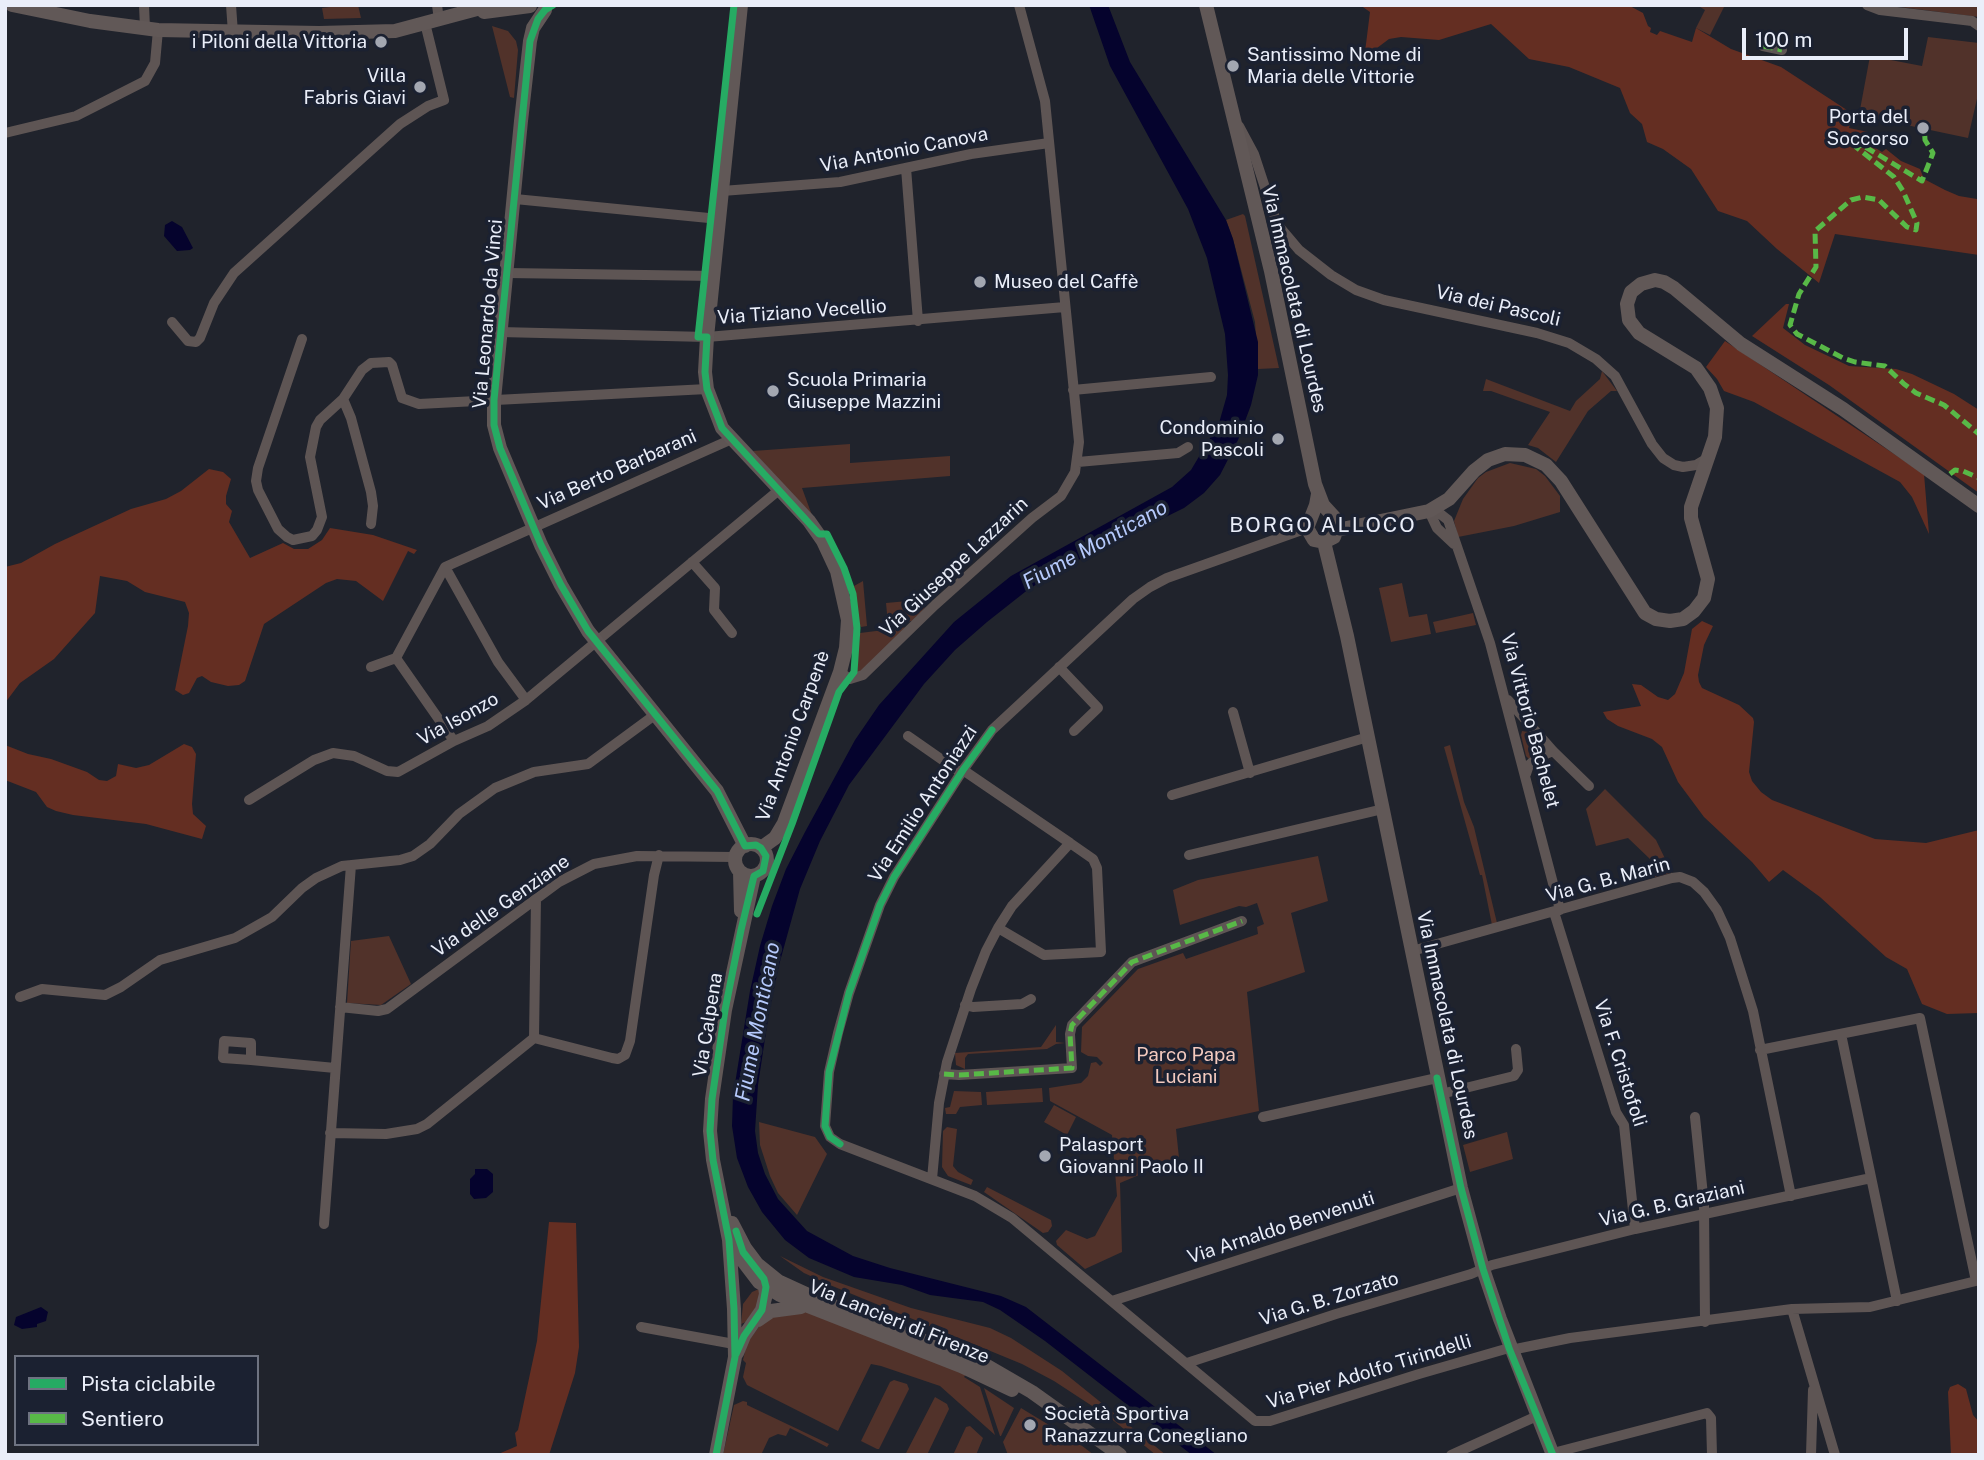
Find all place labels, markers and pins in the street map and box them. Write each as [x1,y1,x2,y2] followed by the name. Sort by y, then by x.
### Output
[192,31,367,53] place label: i Piloni della Vittoria
[373,34,389,50] marker: i Piloni della Vittoria
[1247,44,1422,88] place label: Santissimo Nome di Maria delle Vittorie
[1225,58,1241,74] marker: Santissimo Nome di Maria delle Vittorie
[304,65,406,109] place label: Villa Fabris Giavi
[412,79,428,95] marker: Villa Fabris Giavi
[1827,106,1909,150] place label: Porta del Soccorso
[1915,120,1931,136] marker: Porta del Soccorso
[994,271,1138,293] place label: Museo del Caffè
[972,274,988,290] marker: Museo del Caffè
[787,369,941,413] place label: Scuola Primaria Giuseppe Mazzini
[765,383,781,399] marker: Scuola Primaria Giuseppe Mazzini
[1159,417,1264,461] place label: Condominio Pascoli
[1270,431,1286,447] marker: Condominio Pascoli
[1059,1134,1204,1178] place label: Palasport Giovanni Paolo II
[1037,1148,1053,1164] marker: Palasport Giovanni Paolo II
[1044,1403,1248,1447] place label: Società Sportiva Ranazzurra Conegliano
[1022,1417,1038,1433] marker: Società Sportiva Ranazzurra Conegliano

